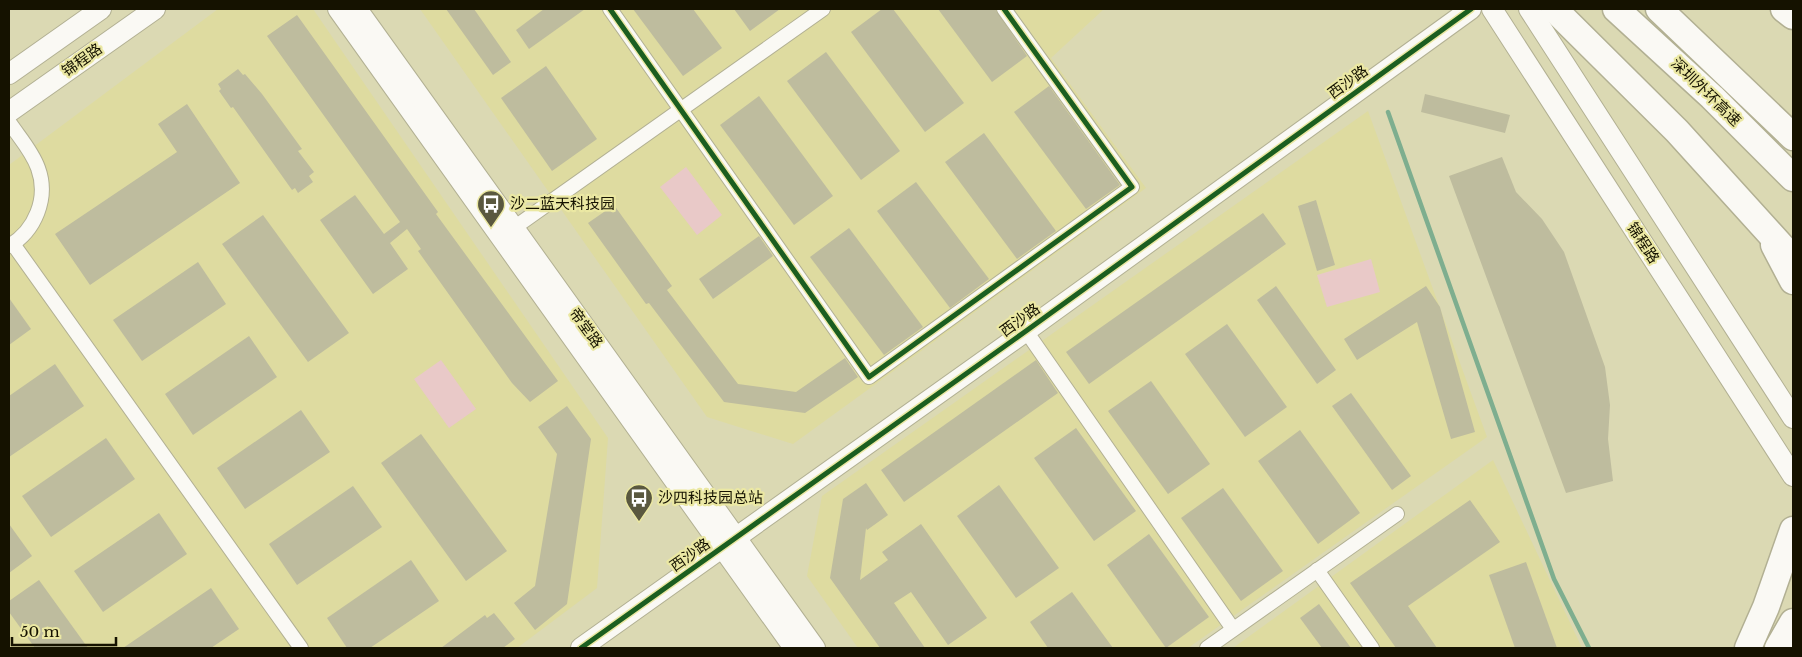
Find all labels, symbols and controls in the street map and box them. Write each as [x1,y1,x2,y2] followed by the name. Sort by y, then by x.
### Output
[58,39,106,80] street label: 锦程路
[1667,54,1745,130] street label: 深圳外环高速
[1324,61,1371,103] street label: 西沙路
[476,189,506,228] bus stop icon: 沙二蓝天科技园
[510,194,615,213] place label: 沙二蓝天科技园
[1623,219,1664,267] street label: 锦程路
[996,299,1043,341] street label: 西沙路
[565,304,607,351] street label: 帝堂路
[624,483,654,522] bus stop icon: 沙四科技园总站
[658,488,763,507] place label: 沙四科技园总站
[666,534,714,575] street label: 西沙路
[12,614,116,646] scale bar
[20,622,60,641] text: 50 m

